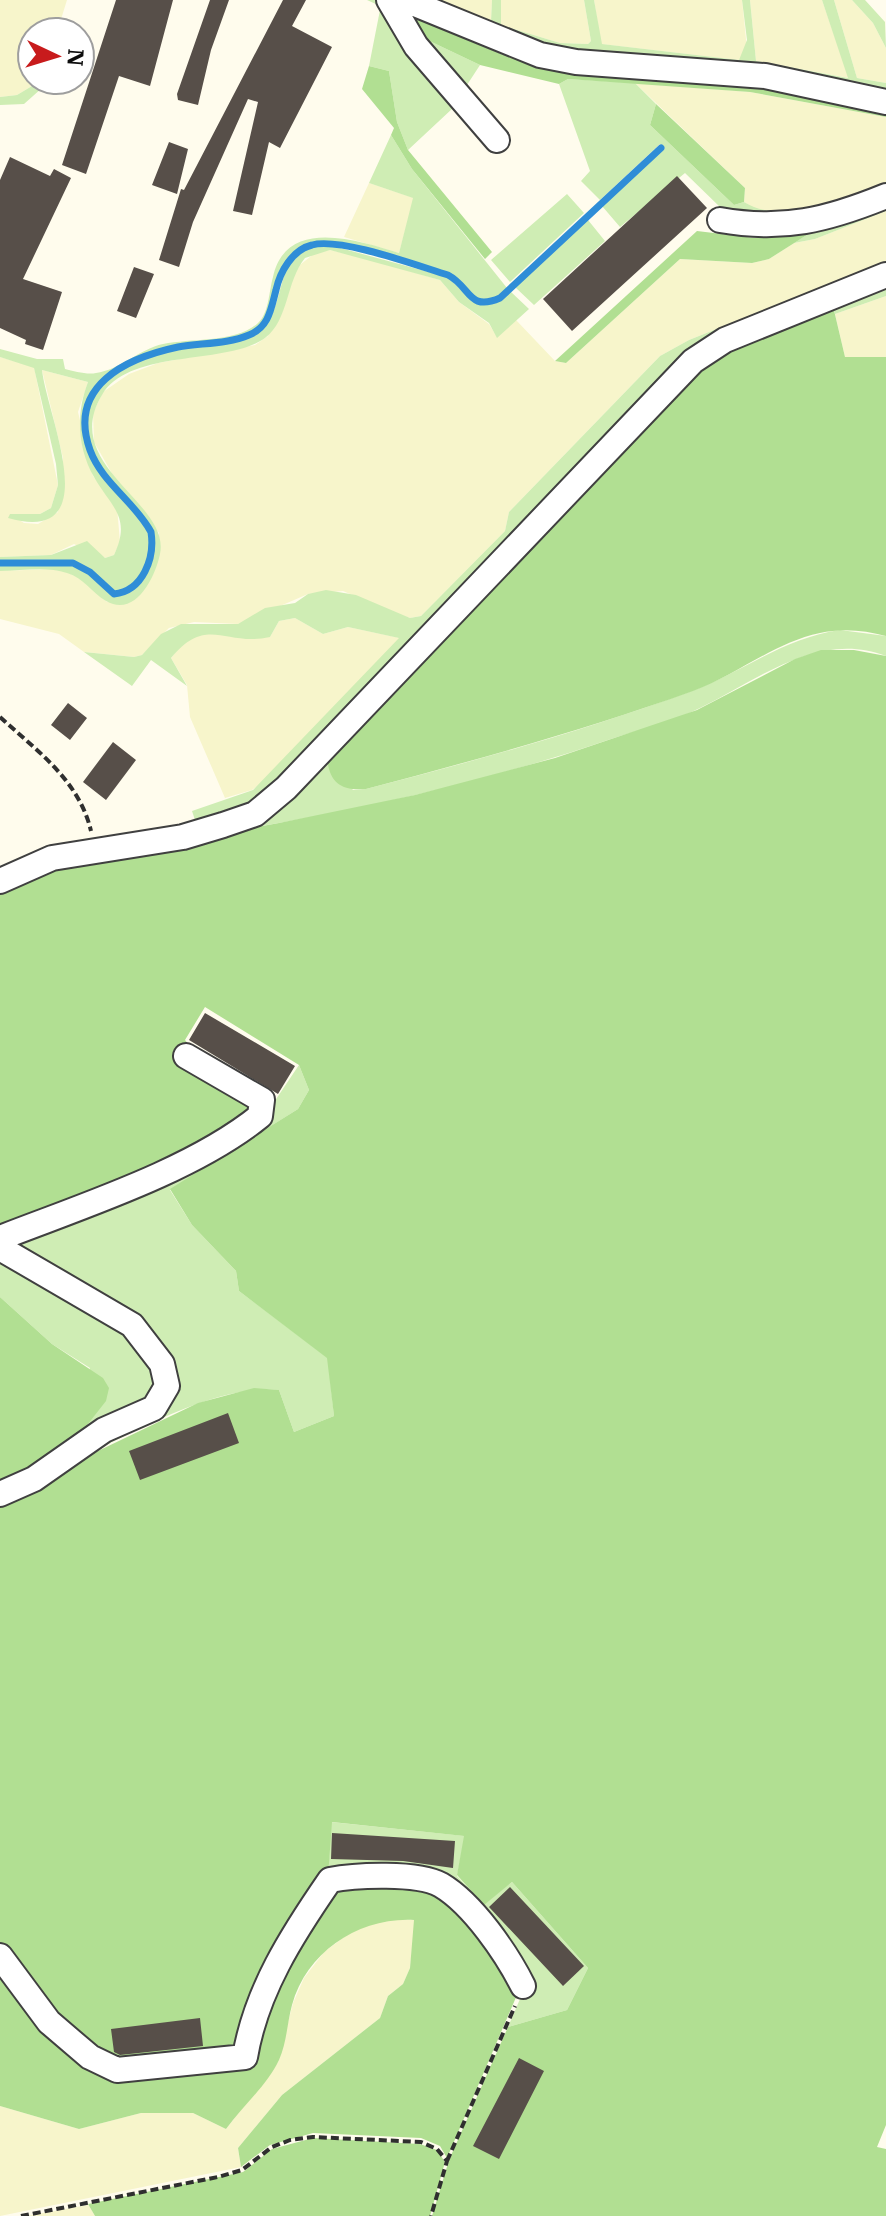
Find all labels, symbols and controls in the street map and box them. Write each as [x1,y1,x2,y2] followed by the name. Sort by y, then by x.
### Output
[16,16,96,96] north arrow
[61,48,92,67] text: N

